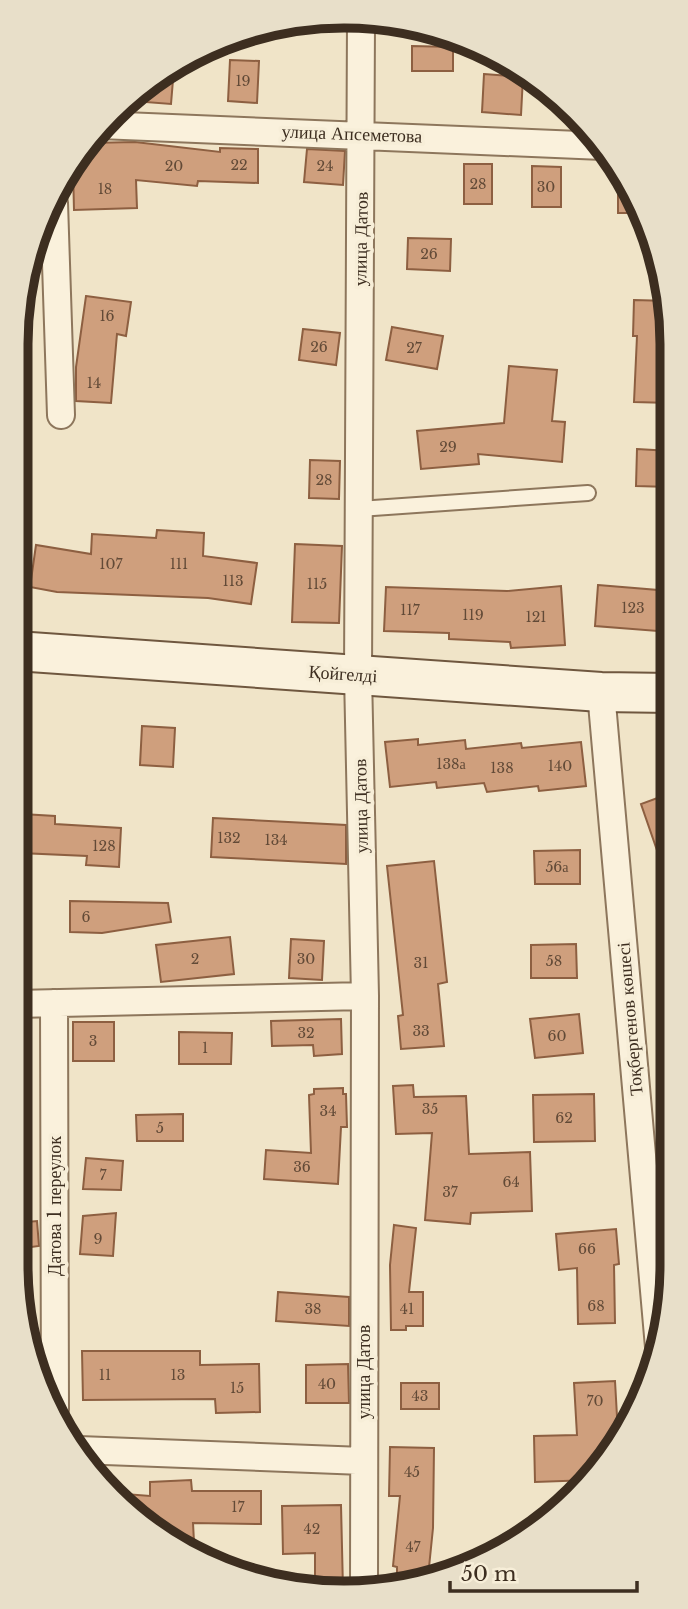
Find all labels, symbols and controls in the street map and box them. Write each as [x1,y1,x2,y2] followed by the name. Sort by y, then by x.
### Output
[235,72,251,90] house number: 19
[281,121,423,147] street label: улица Апсеметова
[230,156,248,174] house number: 22
[165,157,183,175] house number: 20
[317,157,333,175] house number: 24
[469,175,487,193] house number: 28
[537,178,555,196] house number: 30
[98,180,112,198] house number: 18
[349,192,373,286] street label: улица Датов
[420,245,438,263] house number: 26
[99,307,115,325] house number: 16
[310,338,328,356] house number: 26
[406,339,423,357] house number: 27
[87,374,101,392] house number: 14
[439,438,457,456] house number: 29
[315,471,333,489] house number: 28
[99,555,124,573] house number: 107
[170,555,188,573] house number: 111
[222,572,244,590] house number: 113
[307,575,327,593] house number: 115
[621,599,645,617] house number: 123
[400,601,421,619] house number: 117
[462,606,484,624] house number: 119
[525,608,547,626] house number: 121
[308,661,378,687] street label: Қойгелді
[436,755,467,773] house number: 138а
[548,757,572,775] house number: 140
[349,759,373,853] street label: улица Датов
[490,759,514,777] house number: 138
[217,829,241,847] house number: 132
[264,831,288,849] house number: 134
[92,837,116,855] house number: 128
[545,858,569,876] house number: 56а
[81,908,91,926] house number: 6
[612,941,648,1097] street label: Тоқбергенов көшесі
[191,950,199,968] house number: 2
[297,950,315,968] house number: 30
[546,952,562,970] house number: 58
[414,954,428,972] house number: 31
[412,1022,430,1040] house number: 33
[297,1024,315,1042] house number: 32
[548,1027,567,1045] house number: 60
[89,1032,97,1050] house number: 3
[202,1039,208,1057] house number: 1
[422,1100,438,1118] house number: 35
[320,1102,336,1120] house number: 34
[555,1109,573,1127] house number: 62
[156,1119,164,1137] house number: 5
[44,1136,66,1276] street label: Датова 1 переулок
[293,1158,311,1176] house number: 36
[99,1166,107,1184] house number: 7
[502,1173,520,1191] house number: 64
[442,1183,459,1201] house number: 37
[93,1230,103,1248] house number: 9
[578,1240,596,1258] house number: 66
[587,1297,605,1315] house number: 68
[304,1300,322,1318] house number: 38
[400,1300,414,1318] house number: 41
[353,1325,375,1419] street label: улица Датов
[99,1366,111,1384] house number: 11
[171,1366,185,1384] house number: 13
[318,1375,336,1393] house number: 40
[230,1379,244,1397] house number: 15
[412,1387,428,1405] house number: 43
[586,1392,604,1410] house number: 70
[404,1463,420,1481] house number: 45
[231,1498,246,1516] house number: 17
[304,1520,320,1538] house number: 42
[405,1538,422,1556] house number: 47
[450,1550,637,1594] scale bar
[461,1561,517,1587] text: 50 m

